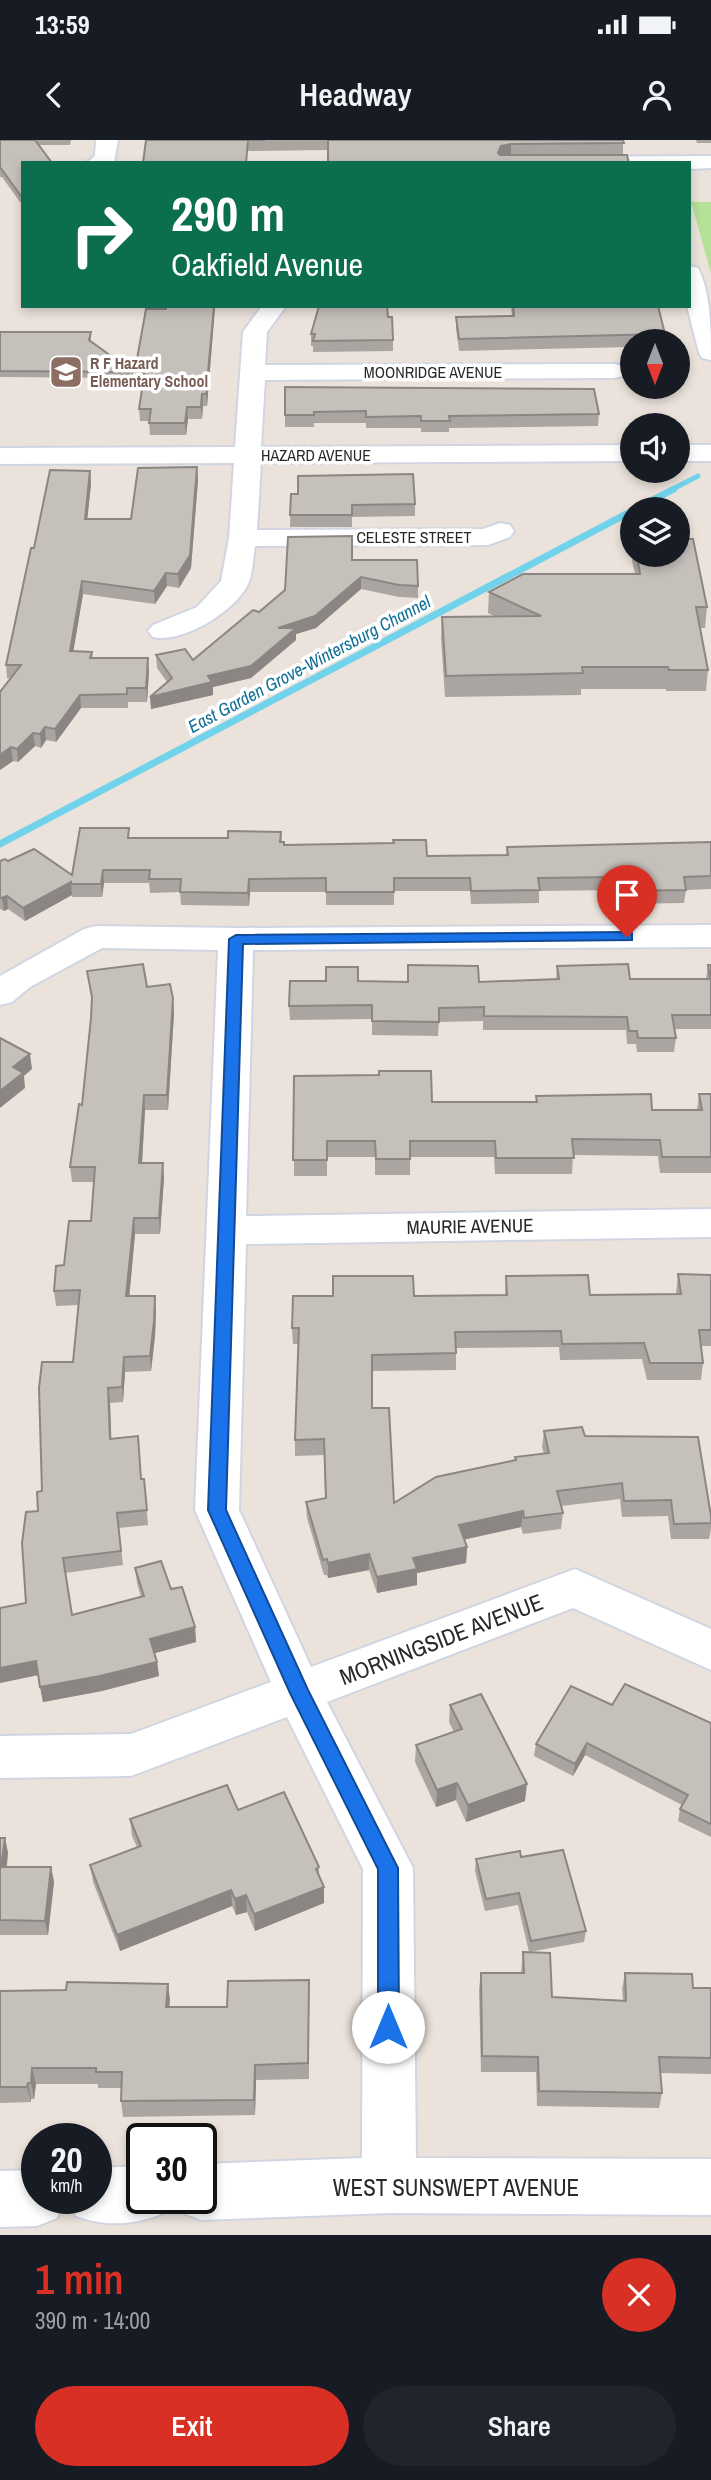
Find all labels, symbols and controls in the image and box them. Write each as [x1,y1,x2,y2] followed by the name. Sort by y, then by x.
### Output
[35,7,90,42] text: 13:59
[299,73,412,116] text: Headway
[35,76,73,114] icon: back
[638,76,676,114] icon: person
[171,180,285,246] text: 290 m
[56,189,147,280] icon: right
[171,243,363,286] text: Oakfield Avenue
[620,329,690,399] north arrow
[620,329,690,567] map controls
[90,352,208,392] place label: R F Hazard Elementary School
[47,353,85,391] school or university icon: R F Hazard Elementary School
[364,361,502,383] street label: MOONRIDGE AVENUE
[620,413,690,483] button: sound
[261,444,371,466] street label: HAZARD AVENUE
[620,497,690,567] button: layers
[356,526,472,548] street label: CELESTE STREET
[183,589,435,739] water label: East Garden Grove-Wintersburg Channel
[597,865,657,937] pin
[608,876,646,914] icon: arrive
[406,1212,534,1240] street label: MAURIE AVENUE
[335,1586,547,1692] street label: MORNINGSIDE AVENUE
[351,1990,425,2064] position arrow
[126,2123,217,2214] speed limit sign: 30
[51,2136,82,2183] text: 20
[333,2172,579,2203] street label: WEST SUNSWEPT AVENUE
[51,2173,83,2198] text: km/h
[35,2251,124,2307] text: 1 min
[602,2258,676,2332] button: close
[35,2305,150,2336] text: 390 m · 14:00
[35,2386,349,2466] button: Exit
[363,2386,676,2466] button: Share

